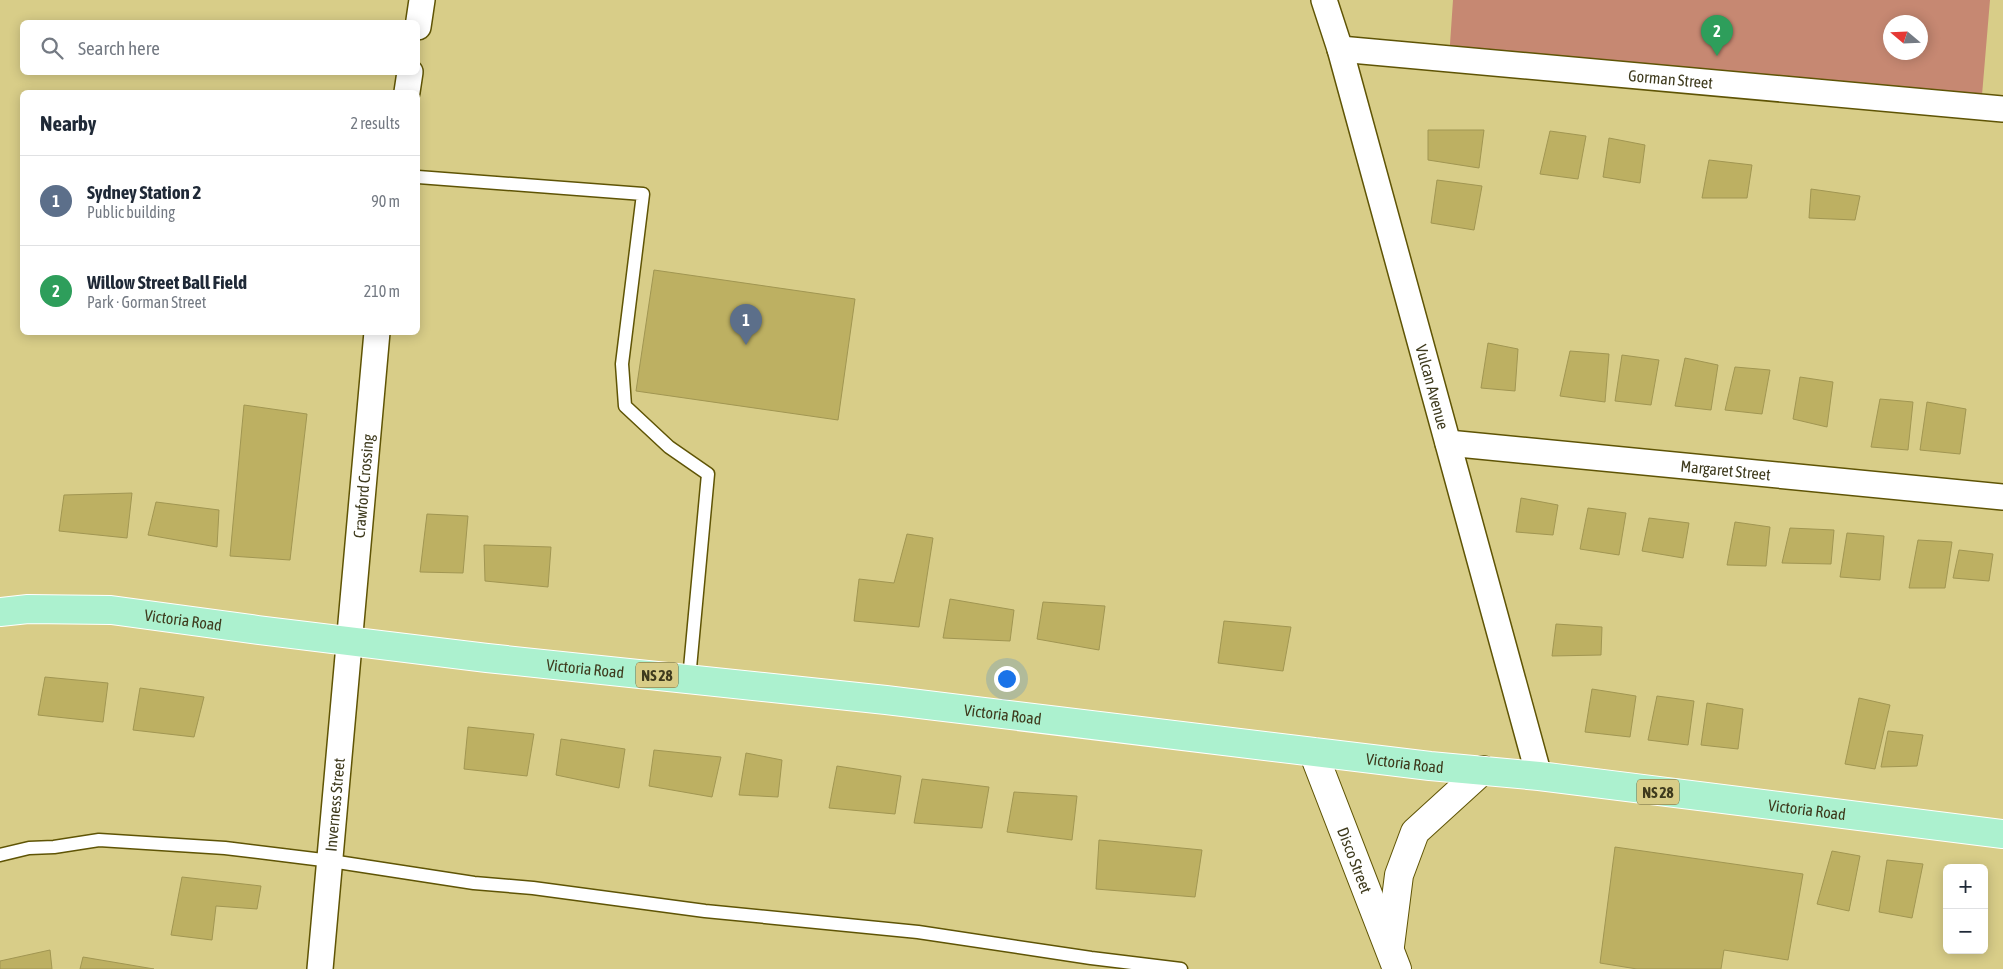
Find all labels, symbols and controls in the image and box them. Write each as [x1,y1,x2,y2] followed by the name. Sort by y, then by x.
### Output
[1701,15,1733,56] pin: 2
[1883,15,1928,60] north arrow
[20,20,420,75] search box
[38,34,66,62] icon: search
[78,37,160,59] text: Search here
[1628,66,1714,92] street label: Gorman Street
[40,111,96,135] text: Nearby
[350,114,400,132] text: 2 results
[87,181,201,203] text: Sydney Station 2
[52,192,60,210] text: 1
[371,192,400,210] text: 90 m
[87,203,175,221] text: Public building
[87,271,247,293] text: Willow Street Ball Field
[52,282,60,300] text: 2
[364,282,400,300] text: 210 m
[87,293,206,311] text: Park · Gorman Street
[730,304,762,345] pin: 1
[1412,343,1453,431] street label: Vulcan Avenue
[350,433,378,539] street label: Crawford Crossing
[1680,457,1772,483] street label: Margaret Street
[143,606,223,634] street label: Victoria Road
[545,655,625,681] street label: Victoria Road
[636,662,678,688] road number: NS 28
[994,666,1020,692] your location
[963,701,1043,728] street label: Victoria Road
[1365,749,1444,776] street label: Victoria Road
[322,757,348,852] street label: Inverness Street
[1637,780,1679,804] road number: NS 28
[1767,796,1847,823] street label: Victoria Road
[1334,825,1376,896] street label: Disco Street
[1943,864,1988,954] map controls
[1943,864,1988,909] button: +
[1943,909,1988,954] button: −

